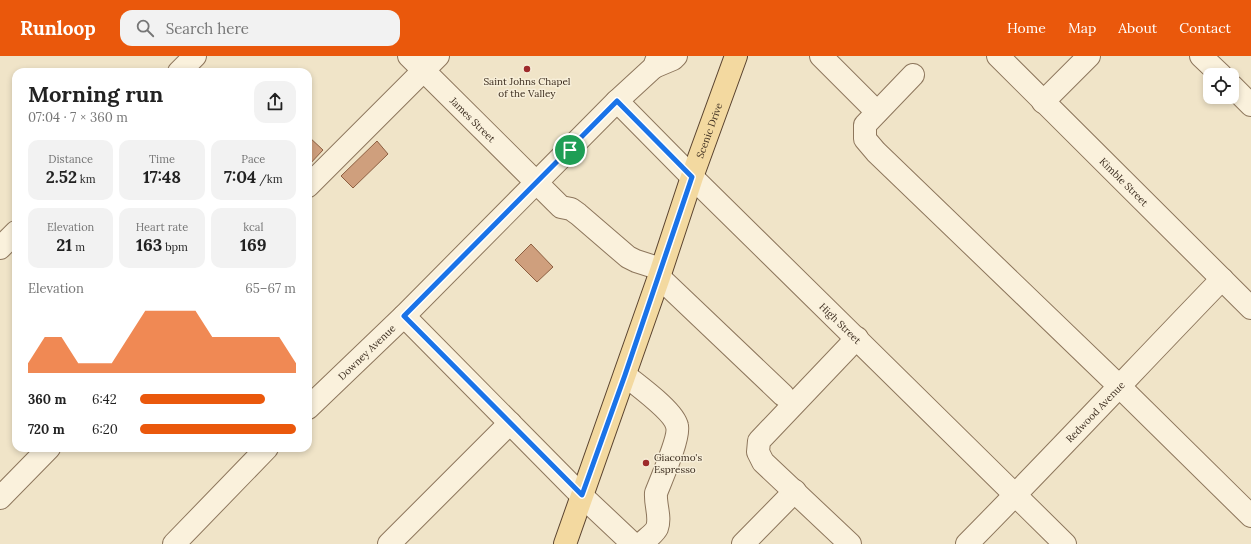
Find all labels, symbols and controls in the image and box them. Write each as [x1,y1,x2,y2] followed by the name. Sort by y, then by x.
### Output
[120,10,400,46] search box
[20,16,96,40] text: Runloop
[134,17,156,39] icon: search
[166,19,249,38] text: Search here
[1007,19,1046,37] text: Home
[1068,19,1096,37] text: Map
[1118,19,1157,37] text: About
[1179,19,1231,37] text: Contact
[522,64,532,74] marker: Saint Johns Chapel of the Valley
[1203,68,1239,104] map controls
[1203,68,1239,104] button: locate
[483,75,571,100] place label: Saint Johns Chapel of the Valley
[28,80,163,108] text: Morning run
[254,81,296,123] button: share
[446,94,498,145] street label: James Street
[693,100,726,160] street label: Scenic Drive
[28,109,128,126] text: 07:04 · 7 × 360 m
[553,133,587,167] pin
[559,139,581,161] icon: arrive
[48,152,93,166] text: Distance
[149,152,175,166] text: Time
[241,152,265,166] text: Pace
[1097,155,1151,209] street label: Kimble Street
[46,166,77,188] text: 2.52
[143,166,181,188] text: 17:48
[224,166,256,188] text: 7:04
[77,172,96,186] text: km
[256,172,283,186] text: /km
[47,220,94,234] text: Elevation
[136,220,188,234] text: Heart rate
[243,220,263,234] text: kcal
[56,234,72,256] text: 21
[136,234,162,256] text: 163
[240,234,267,256] text: 169
[72,240,85,254] text: m
[162,240,188,254] text: bpm
[28,280,84,297] text: Elevation
[245,280,296,297] text: 65–67 m
[816,300,864,347] street label: High Street
[335,321,399,383] street label: Downey Avenue
[1063,378,1128,445] street label: Redwood Avenue
[28,391,66,408] text: 360 m
[92,391,117,408] text: 6:42
[28,421,65,438] text: 720 m
[92,421,118,438] text: 6:20
[654,451,702,476] place label: Giacomo's Espresso
[641,458,651,468] marker: Giacomo's Espresso

